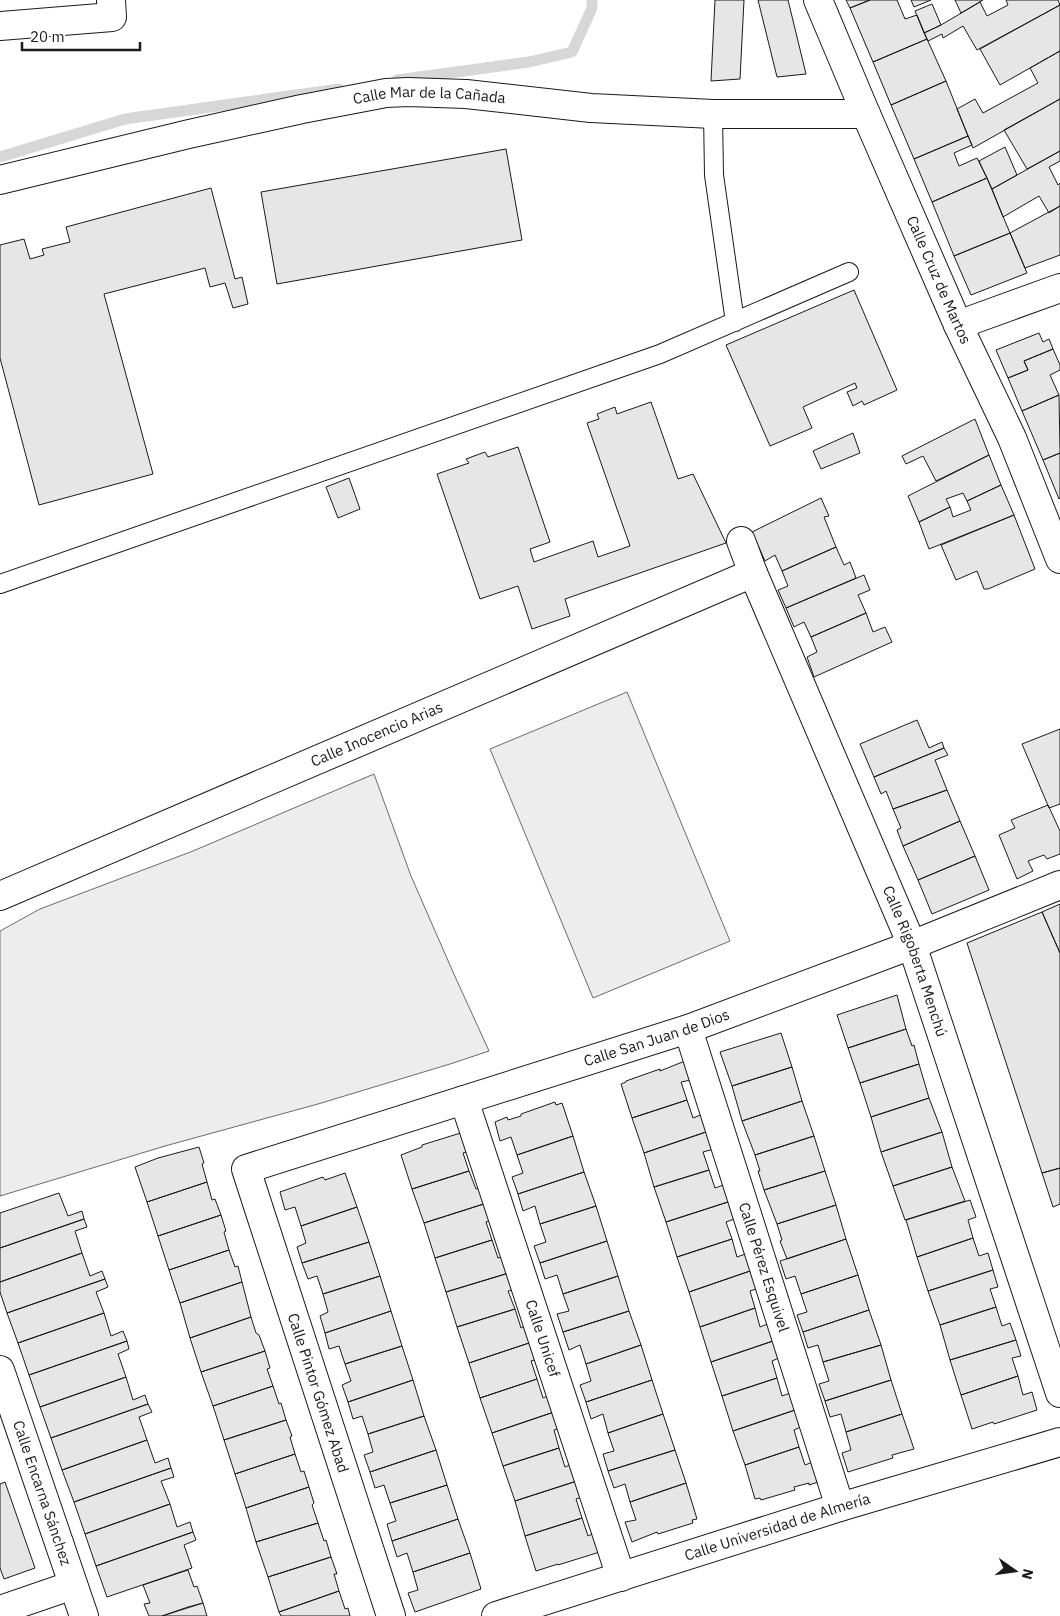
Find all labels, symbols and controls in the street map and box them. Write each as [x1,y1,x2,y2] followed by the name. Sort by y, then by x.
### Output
[22,20,140,52] scale bar
[30,27,65,46] text: 20 m
[351,82,507,108] street label: Calle Mar de la Cañada
[903,213,976,347] street label: Calle Cruz de Martos
[308,697,446,771] street label: Calle Inocencio Arias
[879,883,952,1039] street label: Calle Rigoberta Menchú
[581,1004,732,1070] street label: Calle San Juan de Dios
[735,1200,794,1334] street label: Calle Pérez Esquivel
[521,1297,565,1379] street label: Calle Unicef
[284,1311,353,1475] street label: Calle Pintor Gómez Abad
[9,1418,76,1568] street label: Calle Encarna Sánchez
[682,1489,872,1565] street label: Calle Universidad de Almería
[990,1546,1040,1596] north arrow
[1018,1567,1038,1581] text: N

